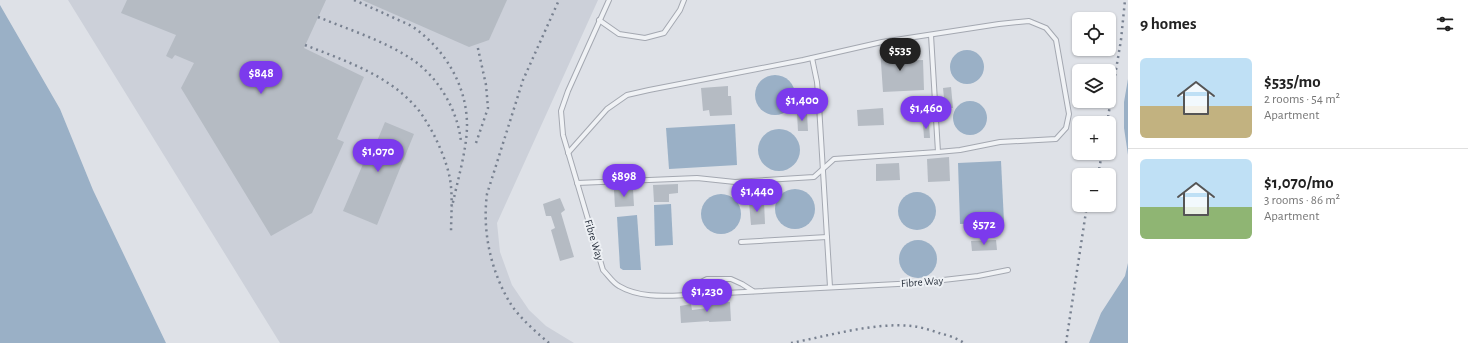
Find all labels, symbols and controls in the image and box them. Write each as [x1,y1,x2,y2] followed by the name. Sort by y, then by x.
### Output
[1072,12,1116,212] map controls
[1072,12,1116,56] button: locate
[1434,13,1456,35] icon: filters
[1140,15,1196,32] text: 9 homes
[876,38,924,72] pin: $535
[889,44,911,57] text: $535
[237,61,285,95] pin: $848
[1072,64,1116,108] button: layers
[248,67,274,80] text: $848
[1264,73,1321,90] text: $535/mo
[1172,74,1220,122] icon: home
[769,88,835,122] pin: $1,400
[1264,93,1340,106] text: 2 rooms · 54 m²
[785,94,819,107] text: $1,400
[893,96,959,130] pin: $1,460
[909,102,943,115] text: $1,460
[1264,109,1319,122] text: Apartment
[1072,116,1116,160] button: +
[345,139,411,173] pin: $1,070
[362,145,394,158] text: $1,070
[600,164,648,198] pin: $898
[1072,168,1116,212] button: −
[612,170,636,183] text: $898
[1264,174,1334,191] text: $1,070/mo
[1172,175,1220,223] icon: home
[724,179,790,213] pin: $1,440
[740,185,774,198] text: $1,440
[1264,194,1340,207] text: 3 rooms · 86 m²
[1264,210,1319,223] text: Apartment
[960,212,1008,246] pin: $572
[583,218,606,262] street label: Fibre Way
[972,218,996,231] text: $572
[901,275,944,289] street label: Fibre Way
[674,279,740,313] pin: $1,230
[691,285,723,298] text: $1,230

